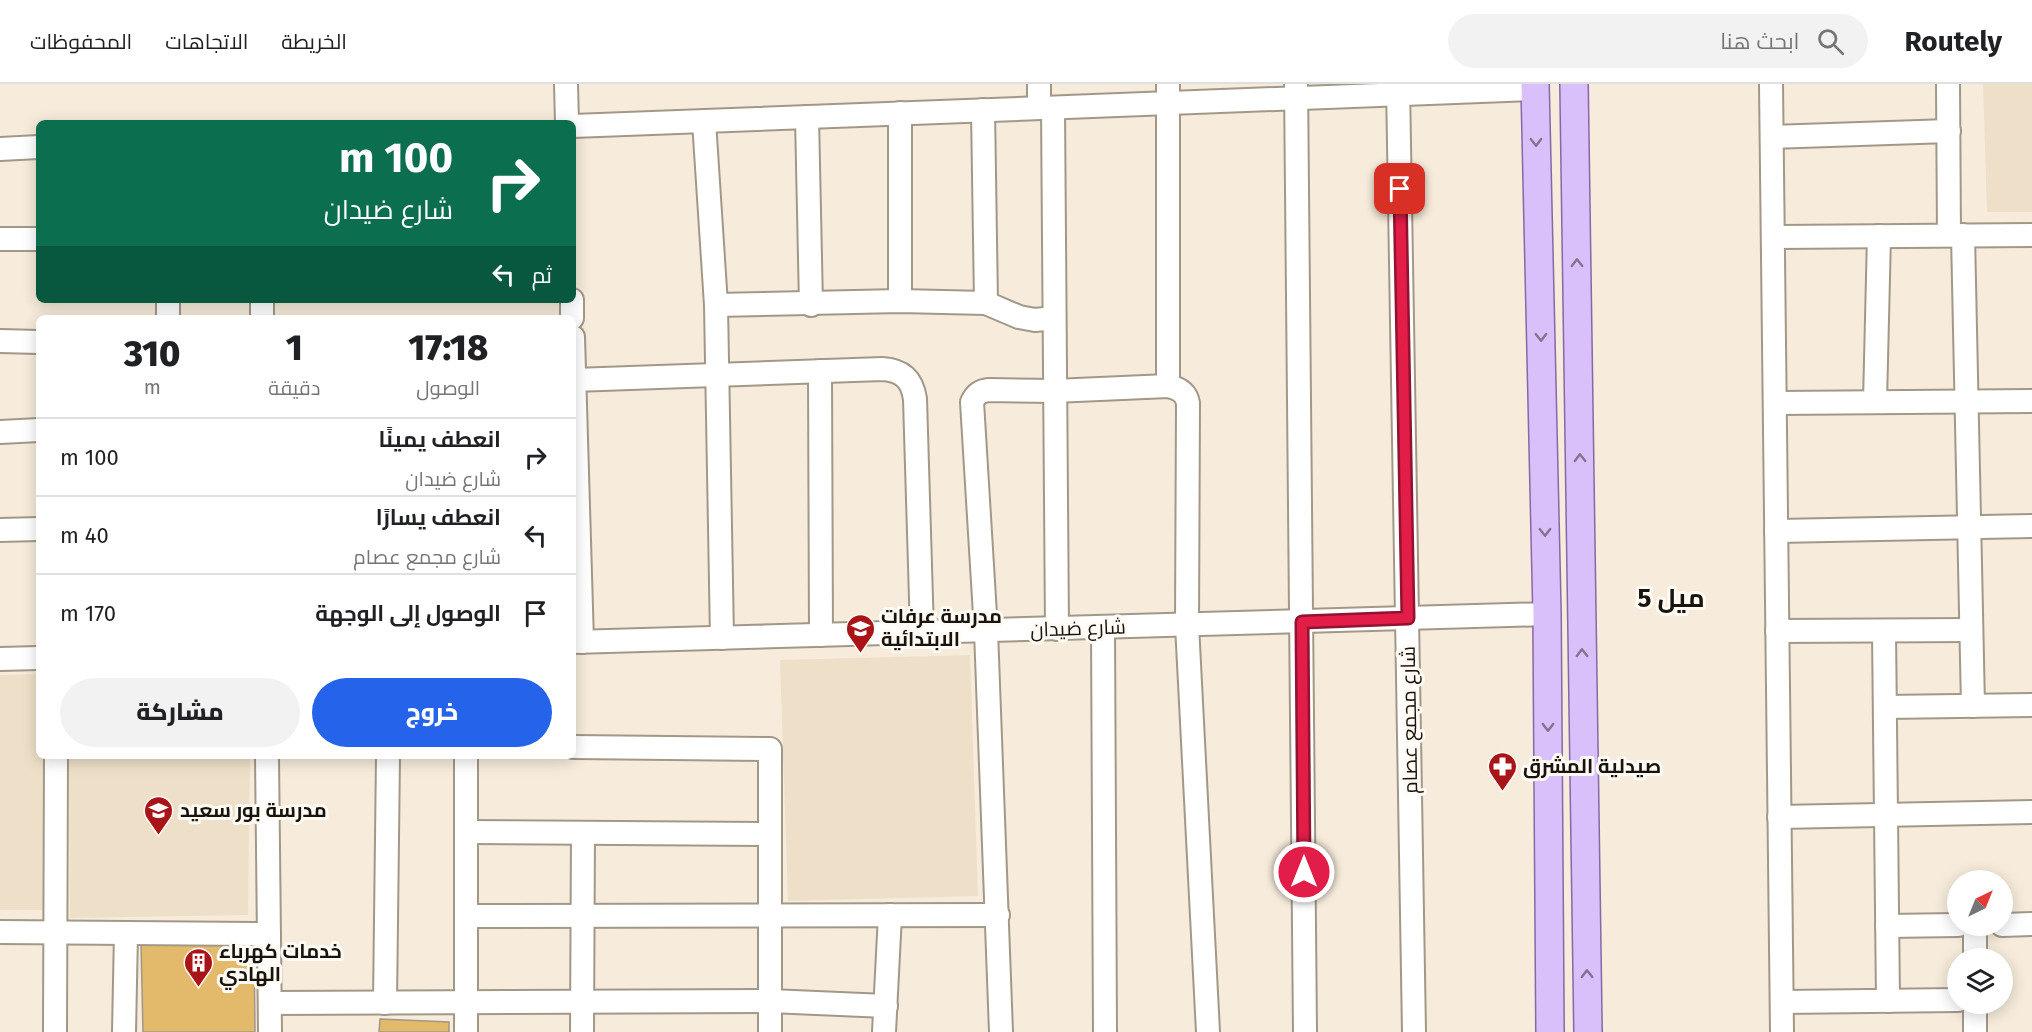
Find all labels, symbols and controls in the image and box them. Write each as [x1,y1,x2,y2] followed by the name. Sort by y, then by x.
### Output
[1448,14,1868,68] search box
[1814,25,1847,58] icon: search
[1904,25,2002,58] text: Routely
[1720,28,1799,55] text: ابحث هنا
[30,29,132,55] text: المحفوظات
[165,29,248,55] text: الاتجاهات
[281,29,347,55] text: الخريطة
[339,133,453,183] text: 100 m
[1530,138,1542,147] one-way arrow
[474,144,552,222] icon: right
[1374,163,1425,214] pin
[1383,172,1416,205] icon: arrive
[324,194,453,226] text: شارع ضيدان
[487,258,520,291] icon: left
[1571,258,1583,267] one-way arrow
[532,262,552,289] text: ثم
[286,326,303,370] text: 1
[408,326,488,370] text: 17:18
[124,332,181,376] text: 310
[1534,333,1547,342] one-way arrow
[144,375,161,399] text: m
[268,376,320,400] text: دقيقة
[416,376,480,400] text: الوصول
[379,426,501,453] text: انعطف يمينًا
[519,441,552,474] icon: right
[60,444,119,471] text: 100 m
[1573,453,1586,462] one-way arrow
[405,467,501,491] text: شارع ضيدان
[376,504,501,531] text: انعطف يسارًا
[519,519,552,552] icon: left
[60,522,109,549] text: 40 m
[1539,528,1552,537] one-way arrow
[353,545,501,569] text: شارع مجمع عصام
[1637,583,1705,614] district label: 5 ميل
[519,597,552,630] icon: arrive
[60,600,116,627] text: 170 m
[315,600,501,627] text: الوصول إلى الوجهة
[881,604,1002,651] place label: مدرسة عرفات الابتدائية
[844,612,876,654] school or university icon: مدرسة عرفات الابتدائية
[1030,614,1126,644] street label: شارع ضيدان
[1396,646,1424,794] street label: شارع مجمع عصام
[1576,648,1589,657] one-way arrow
[60,678,300,747] button: مشاركة
[312,678,552,747] button: خروج
[1542,723,1554,732] one-way arrow
[1486,750,1518,792] pharmacy icon: صيدلية المشرق
[1523,754,1661,779] place label: صيدلية المشرق
[143,794,175,836] school or university icon: مدرسة بور سعيد
[180,798,327,822] place label: مدرسة بور سعيد
[1272,840,1336,904] position arrow
[1947,870,2013,936] north arrow
[1947,870,2013,1014] map controls
[219,939,342,990] place label: خدمات كهرباء الهادي
[182,946,214,988] building icon: خدمات كهرباء الهادي
[1947,948,2013,1014] button: layers
[1581,969,1593,978] one-way arrow

